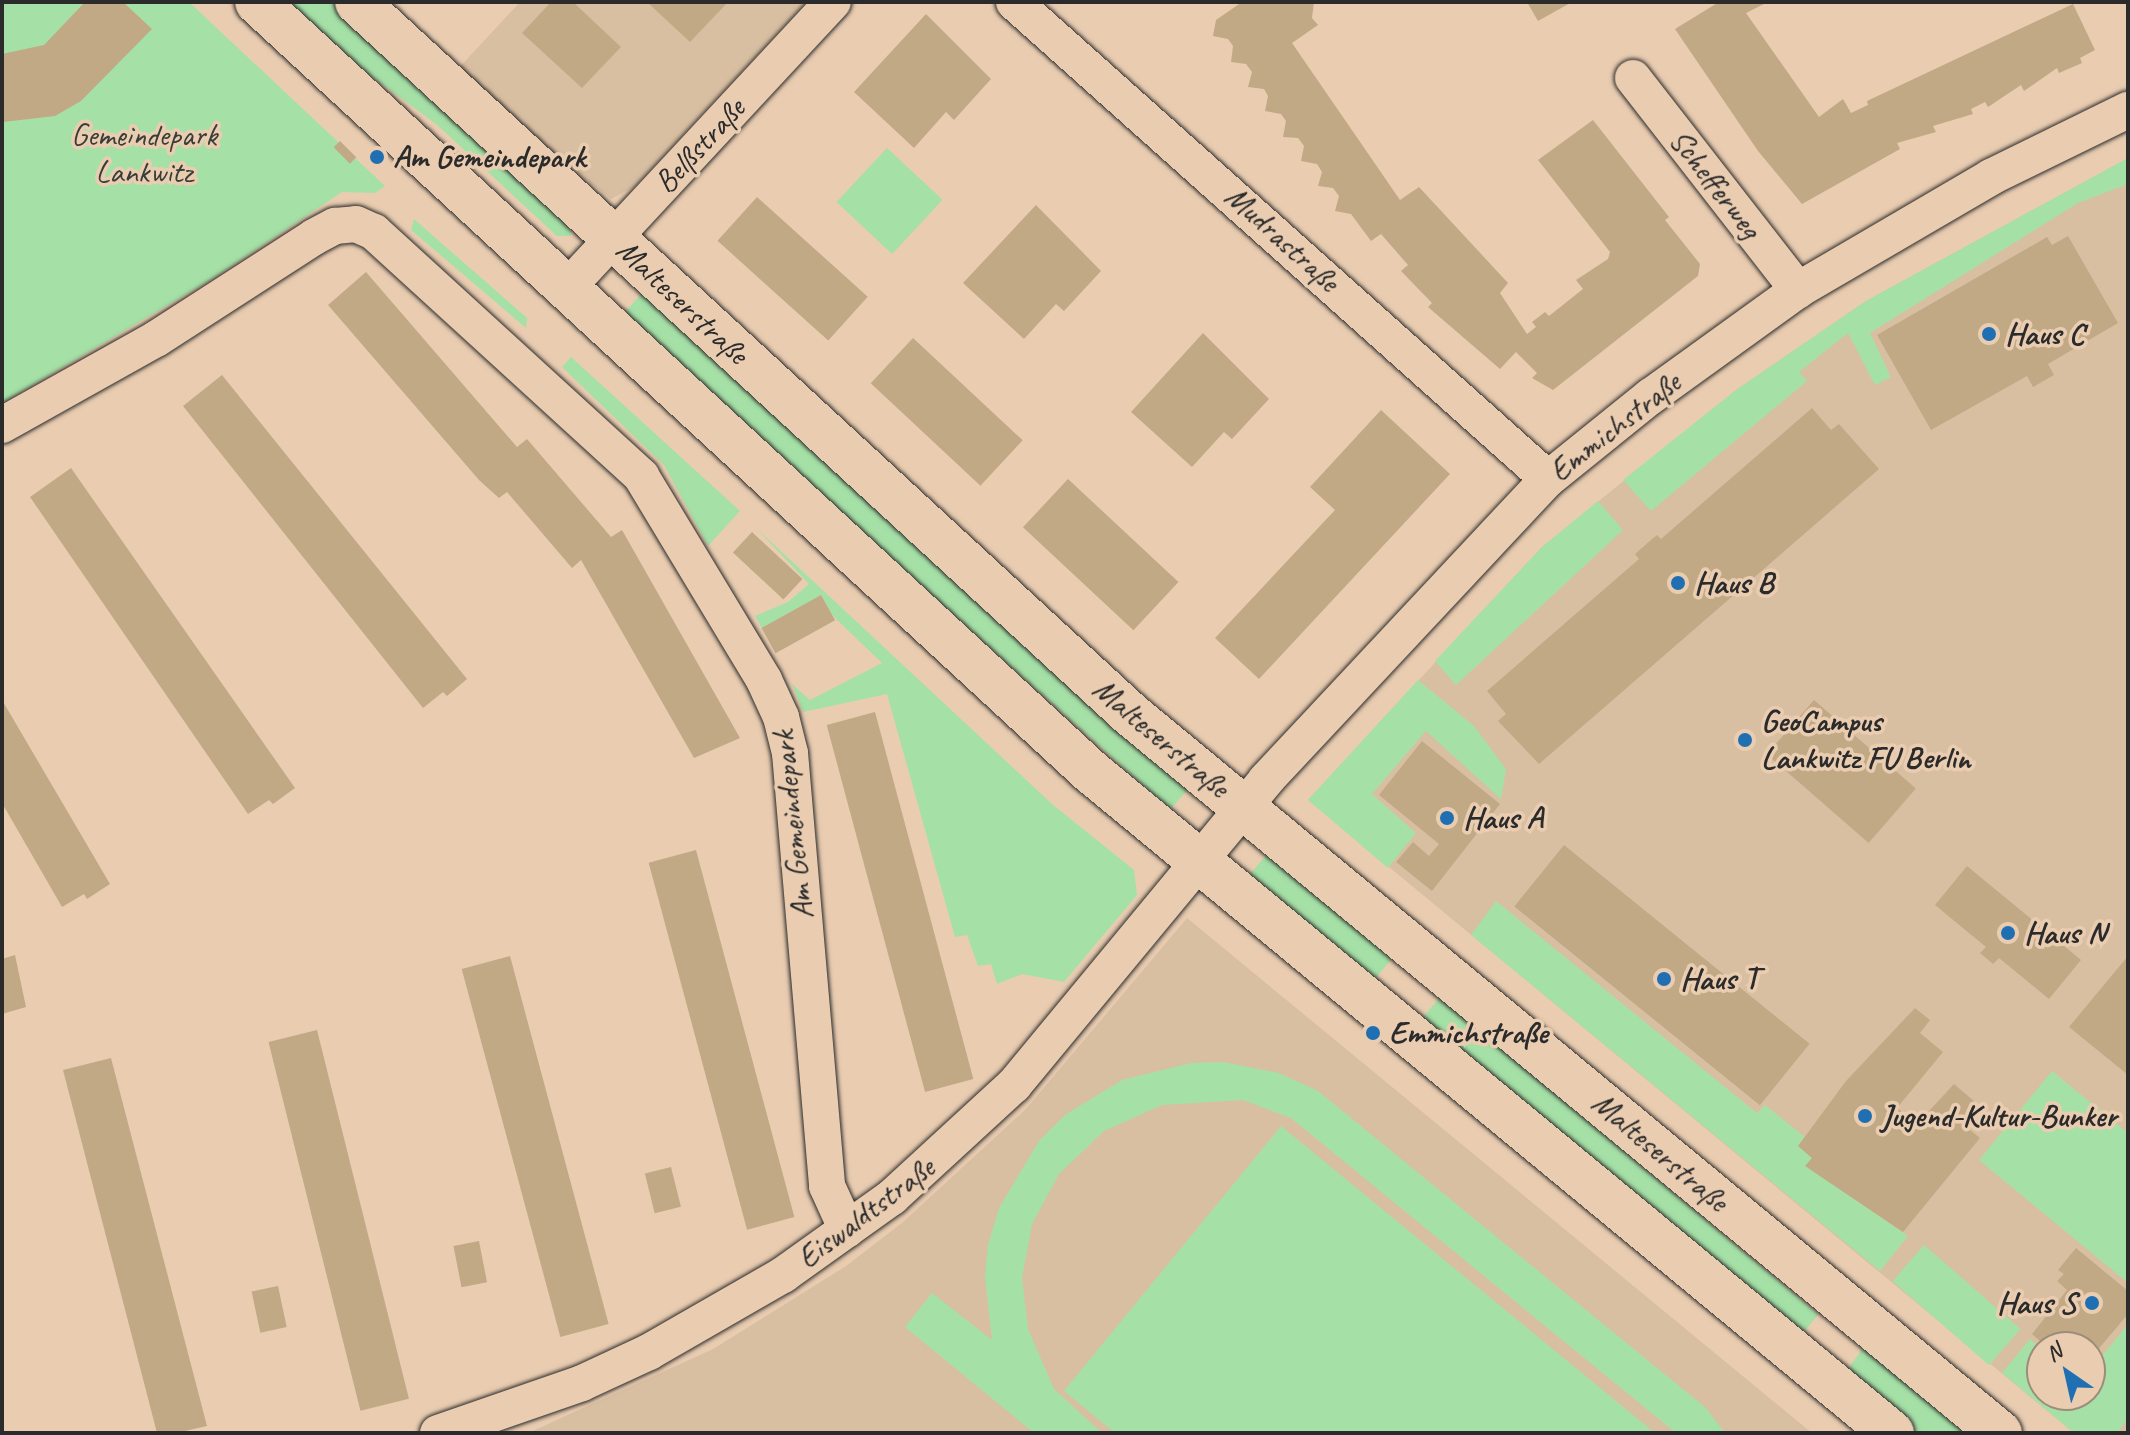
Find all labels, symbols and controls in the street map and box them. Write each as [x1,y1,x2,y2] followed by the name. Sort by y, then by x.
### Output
[647,91,753,201] street label: Belßstraße
[71,117,217,192] park label: Gemeindepark Lankwitz
[1661,122,1769,246] street label: Schefferweg
[393,138,584,176] place label: Am Gemeindepark
[368,148,386,166] marker: Am Gemeindepark
[1217,178,1347,300] street label: Mudrastraße
[608,231,756,373] street label: Malteserstraße
[2005,315,2084,353] place label: Haus C
[1980,325,1998,343] marker: Haus C
[1542,364,1688,490] street label: Emmichstraße
[1694,564,1774,602] place label: Haus B
[1669,574,1687,592] marker: Haus B
[1085,670,1237,806] street label: Malteserstraße
[1761,703,1970,778] place label: GeoCampus Lankwitz FU Berlin
[764,730,822,920] street label: Am Gemeindepark
[1736,731,1754,749] marker: GeoCampus Lankwitz FU Berlin
[1463,799,1543,837] place label: Haus A
[1438,809,1456,827] marker: Haus A
[2024,914,2107,952] place label: Haus N
[1999,924,2017,942] marker: Haus N
[1680,960,1758,998] place label: Haus T
[1655,970,1673,988] marker: Haus T
[1389,1014,1547,1052] place label: Emmichstraße
[1364,1024,1382,1042] marker: Emmichstraße
[1584,1084,1736,1220] street label: Malteserstraße
[1881,1097,2117,1135] place label: Jugend-Kultur-Bunker
[1856,1107,1874,1125] marker: Jugend-Kultur-Bunker
[790,1149,942,1277] street label: Eiswaldtstraße
[1997,1284,2076,1322] place label: Haus S
[2083,1294,2101,1312] marker: Haus S
[2026,1331,2106,1411] north arrow
[2040,1337,2067,1368] text: N

